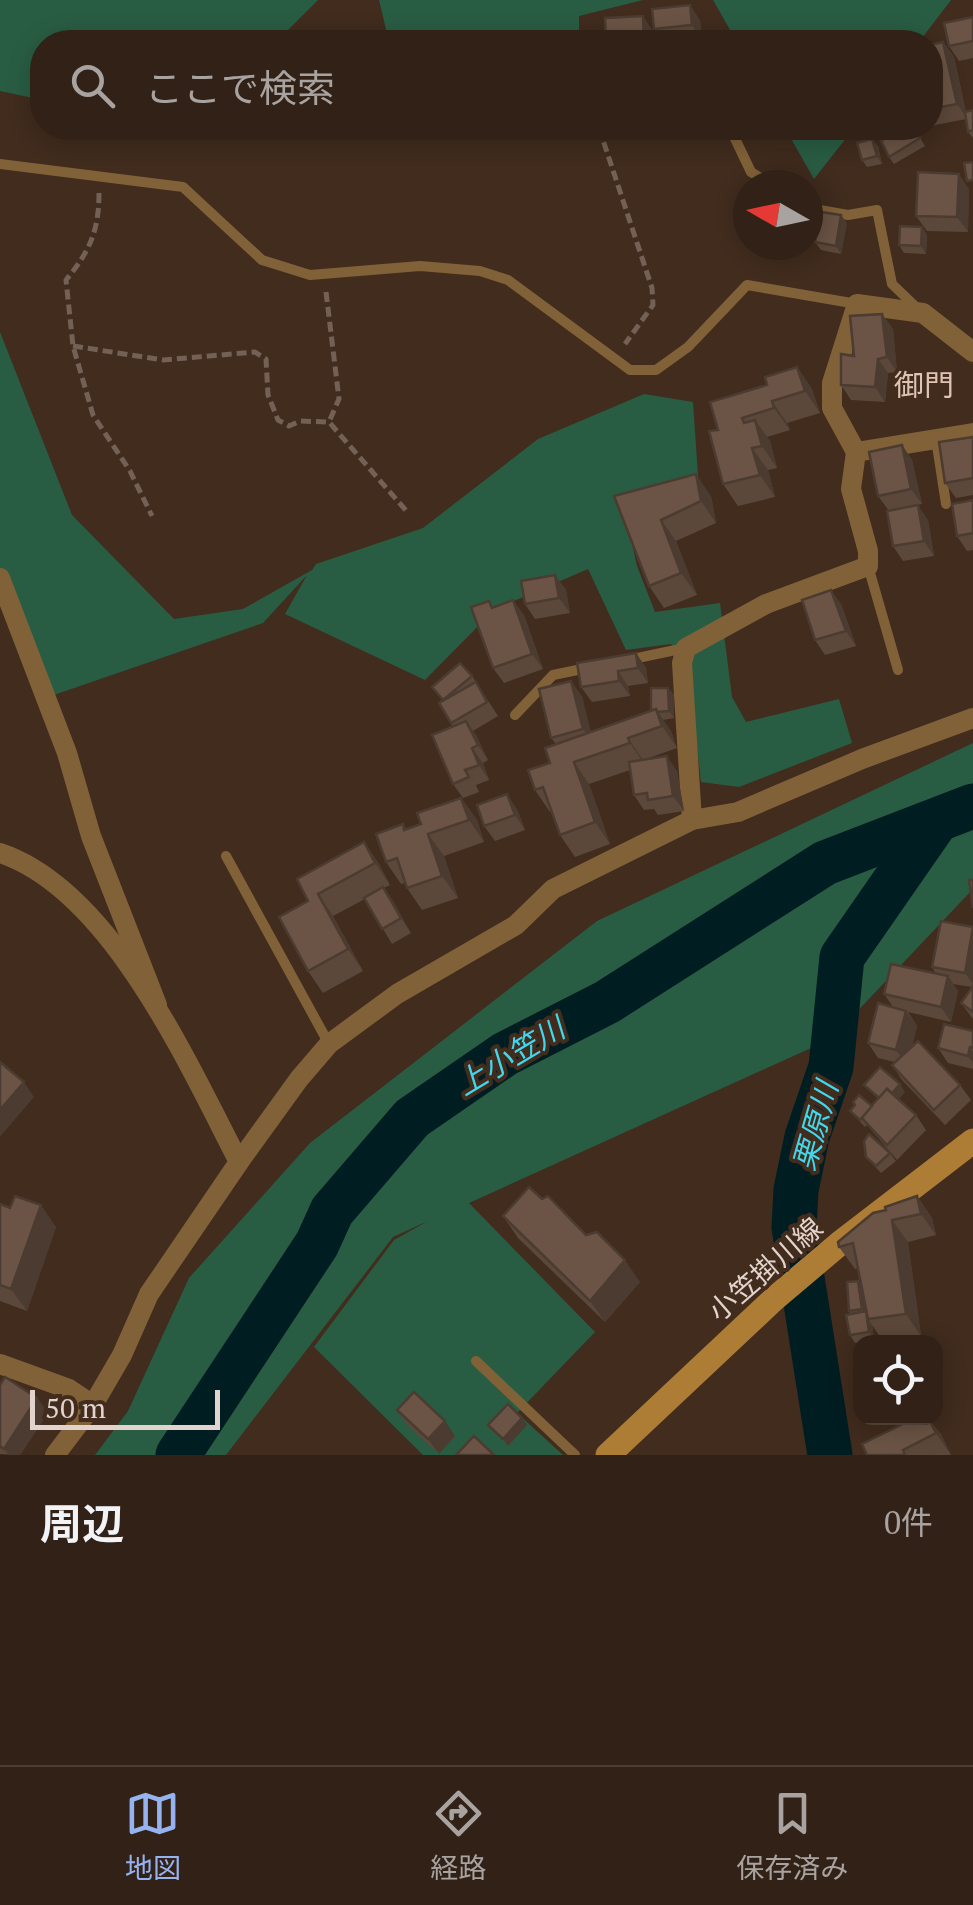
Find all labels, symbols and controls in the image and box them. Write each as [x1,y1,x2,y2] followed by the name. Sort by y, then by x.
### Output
[30,30,943,140] search box
[65,58,120,113] icon: search
[145,63,335,113] text: ここで検索
[733,170,823,260] north arrow
[894,365,954,405] district label: 御門
[448,1006,574,1104] water label: 上小笠川
[783,1074,847,1175] water label: 栗原川
[700,1209,830,1329] street label: 小笠掛川線
[853,1335,943,1425] map controls
[853,1335,943,1425] button: locate
[30,1385,220,1430] scale bar
[45,1389,106,1426] text: 50 m
[40,1495,124,1551] text: 周辺
[884,1501,933,1543] text: 0件
[125,1786,181,1886] tab: 地図
[430,1786,486,1886] tab: 経路
[736,1786,848,1886] tab: 保存済み

